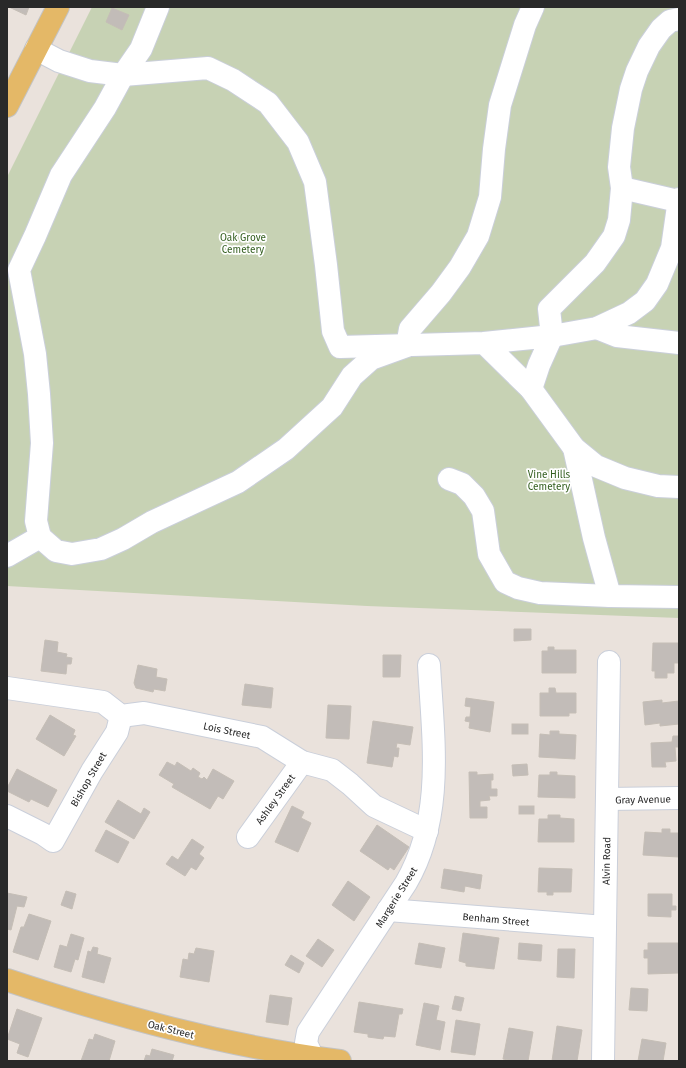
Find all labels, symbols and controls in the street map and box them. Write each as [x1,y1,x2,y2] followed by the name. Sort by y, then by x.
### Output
[220,232,266,256] park label: Oak Grove Cemetery
[528,469,571,493] park label: Vine Hills Cemetery
[202,720,252,742] street label: Lois Street
[68,750,110,809] street label: Bishop Street
[254,772,298,827] street label: Ashley Street
[615,794,671,806] street label: Gray Avenue
[601,837,613,885] street label: Alvin Road
[373,865,421,930] street label: Margerie Street
[462,911,530,929] street label: Benham Street
[146,1018,195,1042] street label: Oak Street

